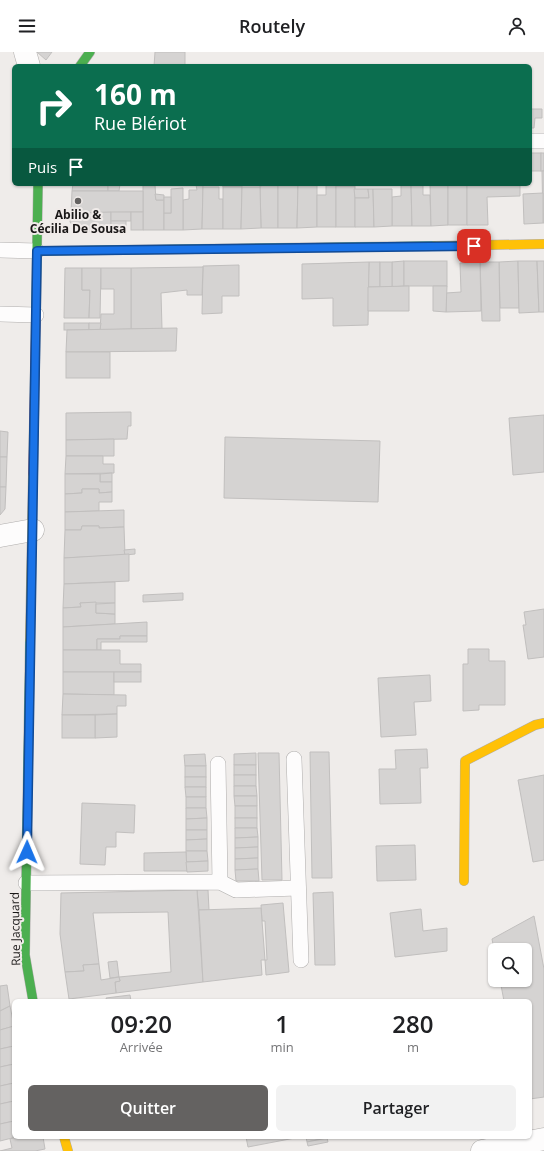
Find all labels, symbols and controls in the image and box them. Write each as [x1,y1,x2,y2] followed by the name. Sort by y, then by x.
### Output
[239,14,305,38] text: Routely
[16,15,38,37] icon: menu
[506,15,528,37] icon: person
[94,75,177,113] text: 160 m
[28,80,80,132] icon: right
[94,111,186,135] text: Rue Blériot
[65,156,87,178] icon: arrive
[28,157,57,177] text: Puis
[73,196,83,206] marker: Abilio & Cécilia De Sousa
[30,206,126,237] place label: Abilio & Cécilia De Sousa
[457,229,491,263] pin
[463,235,485,257] icon: arrive
[6,831,48,873] position arrow
[6,892,24,966] street label: Rue Jacquard
[488,943,532,987] map controls
[488,943,532,987] button: search
[111,1007,172,1040] text: 09:20
[275,1007,289,1040] text: 1
[392,1007,433,1040] text: 280
[120,1038,163,1056] text: Arrivée
[271,1038,294,1056] text: min
[407,1038,419,1056] text: m
[28,1085,268,1131] button: Quitter
[276,1085,516,1131] button: Partager

